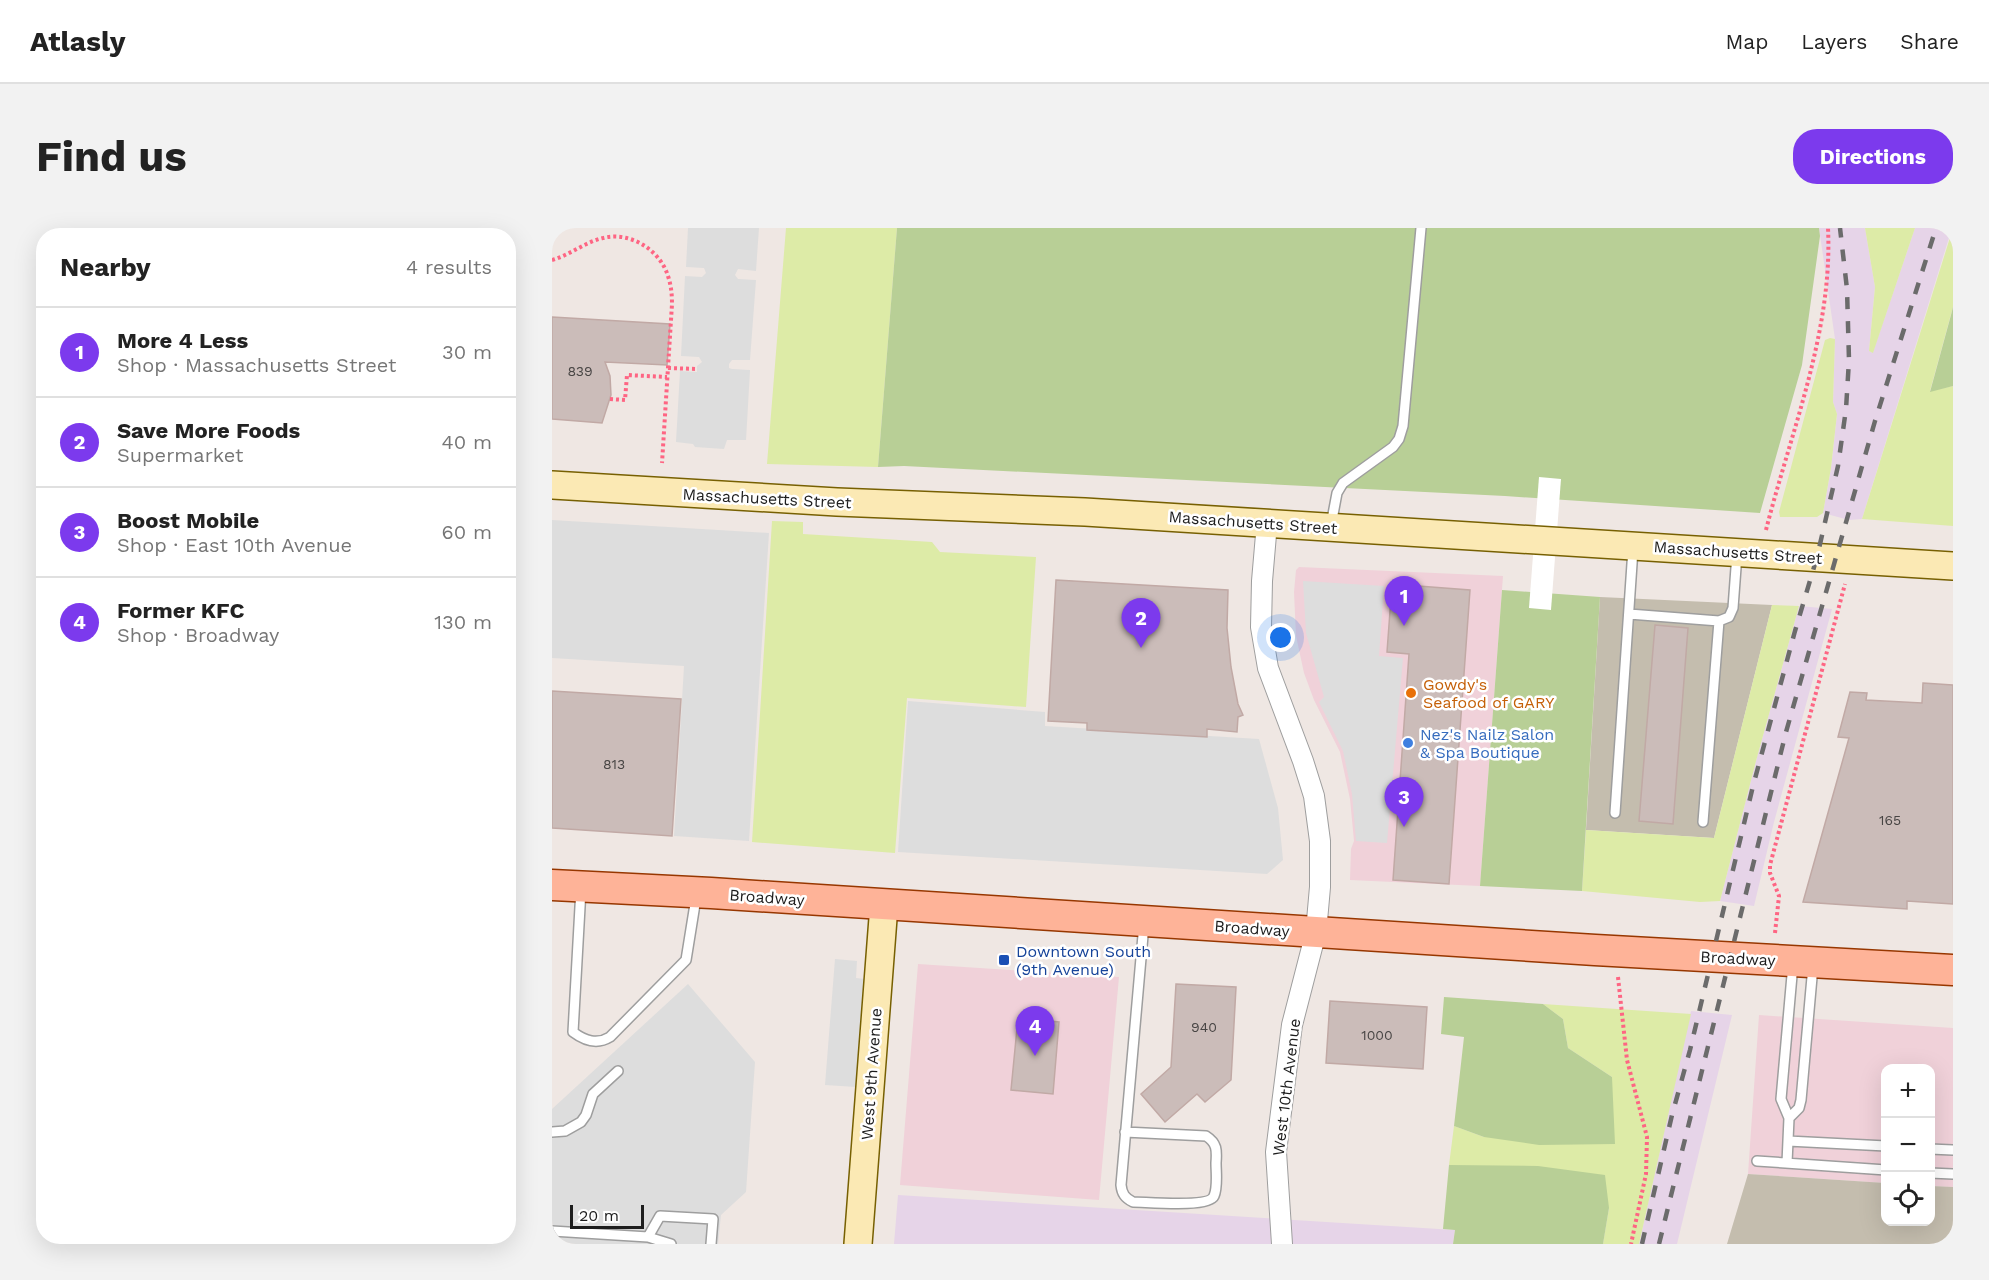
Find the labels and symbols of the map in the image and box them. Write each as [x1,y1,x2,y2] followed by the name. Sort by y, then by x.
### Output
[567,363,593,379] house number: 839
[682,485,852,512] street label: Massachusetts Street
[1168,507,1338,538] street label: Massachusetts Street
[1653,537,1823,568] street label: Massachusetts Street
[1384,576,1424,626] pin: 1
[1122,598,1160,648] pin: 2
[1266,623,1295,652] your location
[1423,675,1554,712] place label: Gowdy's Seafood of GARY
[1404,686,1418,700] marker: Gowdy's Seafood of GARY
[1420,725,1554,762] place label: Nez's Nailz Salon & Spa Boutique
[1401,736,1415,750] marker: Nez's Nailz Salon & Spa Boutique
[603,756,625,772] house number: 813
[1384,778,1424,827] pin: 3
[1879,812,1901,828] house number: 165
[729,885,806,910] street label: Broadway
[1214,916,1291,941] street label: Broadway
[1016,942,1151,979] place label: Downtown South (9th Avenue)
[1700,947,1777,970] street label: Broadway
[997,953,1011,967] marker: Downtown South (9th Avenue)
[1016,1006,1054,1056] pin: 4
[857,1007,886,1141] street label: West 9th Avenue
[1269,1017,1304,1157] street label: West 10th Avenue
[1191,1019,1217,1035] house number: 940
[1361,1027,1393,1043] house number: 1000
[570,1202,644,1230] scale bar

